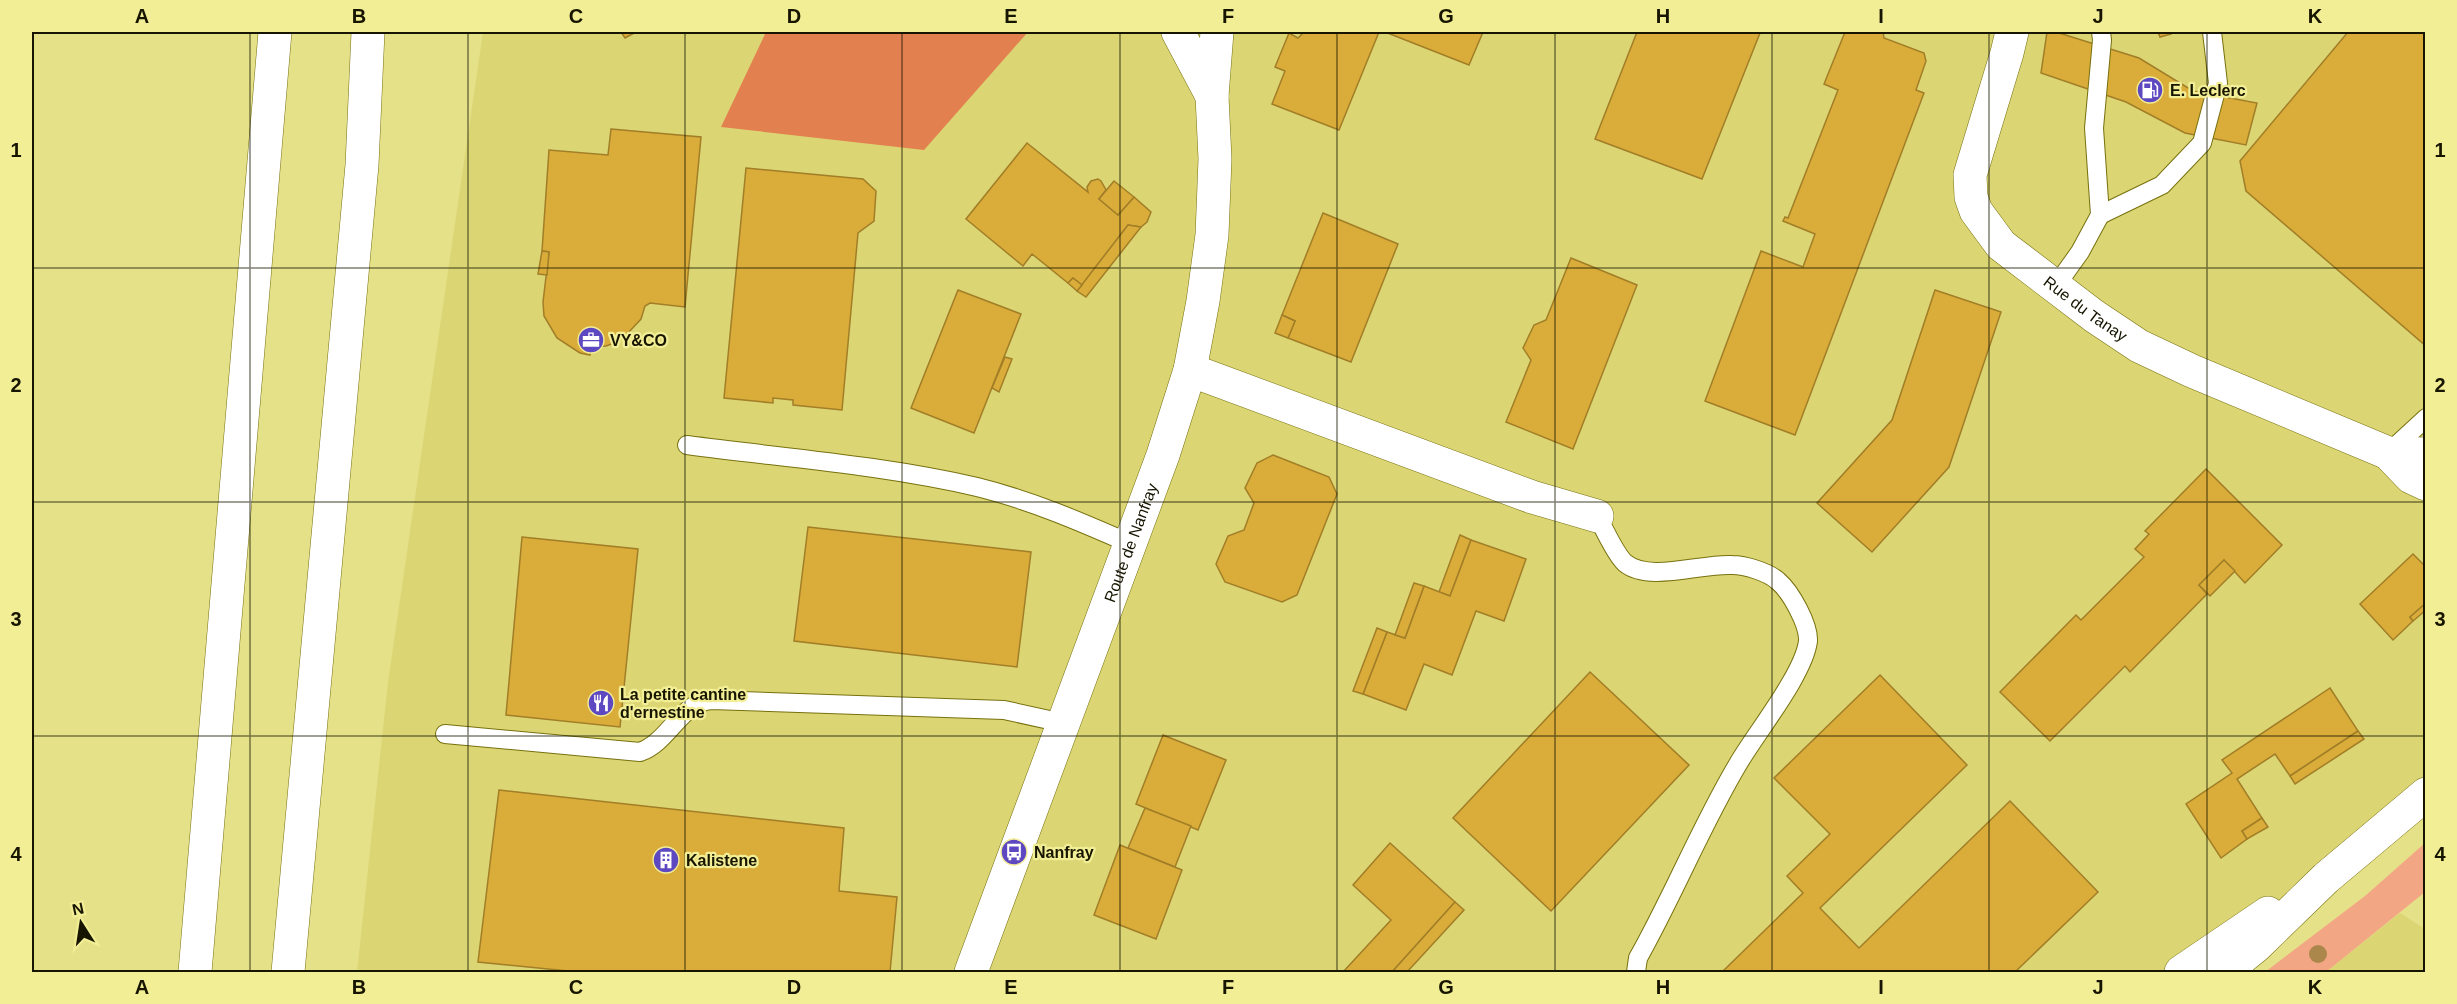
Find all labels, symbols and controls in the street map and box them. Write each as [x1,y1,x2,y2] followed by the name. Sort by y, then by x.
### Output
[135,5,149,27] text: A
[352,5,366,27] text: B
[569,5,583,27] text: C
[787,5,801,27] text: D
[1004,5,1018,27] text: E
[1222,5,1234,27] text: F
[1438,5,1454,27] text: G
[1656,5,1670,27] text: H
[1878,5,1884,27] text: I
[2092,5,2104,27] text: J
[2308,5,2323,27] text: K
[2135,75,2165,105] fuel station icon: E. Leclerc
[2170,82,2246,99] place label: E. Leclerc
[10,139,22,161] text: 1
[2434,139,2446,161] text: 1
[2041,273,2130,345] street label: Rue du Tanay
[576,325,606,355] office icon: VY&CO
[610,332,667,349] place label: VY&CO
[10,374,22,396] text: 2
[2434,374,2446,396] text: 2
[1101,481,1161,605] street label: Route de Nanfray
[10,608,22,630] text: 3
[2434,608,2446,630] text: 3
[620,686,746,721] place label: La petite cantine d'ernestine
[586,688,616,718] restaurant icon: La petite cantine d'ernestine
[999,837,1029,867] bus stop icon: Nanfray
[10,843,22,865] text: 4
[2434,843,2446,865] text: 4
[1034,844,1094,861] place label: Nanfray
[651,845,681,875] building icon: Kalistene
[686,852,757,869] place label: Kalistene
[51,893,111,953] north arrow
[71,899,85,918] text: N
[135,976,149,998] text: A
[352,976,366,998] text: B
[569,976,583,998] text: C
[787,976,801,998] text: D
[1004,976,1018,998] text: E
[1222,976,1234,998] text: F
[1438,976,1454,998] text: G
[1656,976,1670,998] text: H
[1878,976,1884,998] text: I
[2092,976,2104,998] text: J
[2308,976,2323,998] text: K

